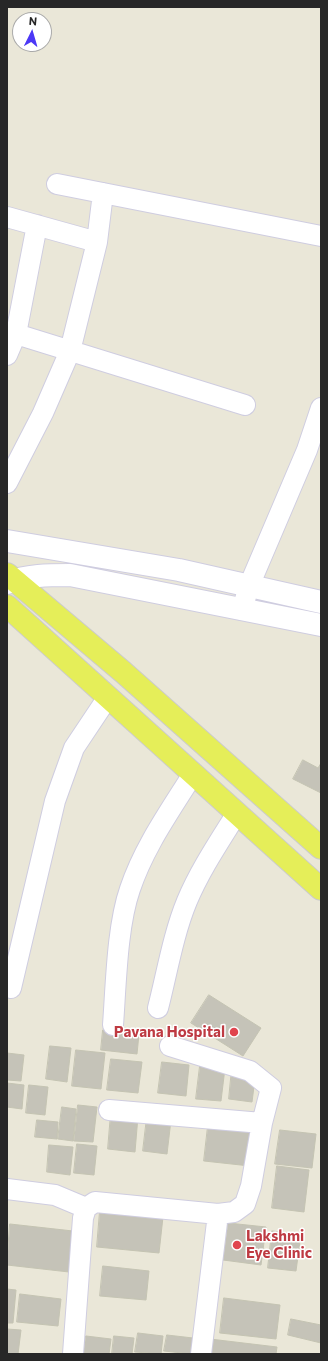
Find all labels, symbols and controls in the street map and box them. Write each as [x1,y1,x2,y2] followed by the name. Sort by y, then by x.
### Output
[12,12,52,52] north arrow
[28,14,38,27] text: N
[114,1023,225,1041] place label: Pavana Hospital
[228,1026,240,1038] marker: Pavana Hospital
[246,1227,312,1262] place label: Lakshmi Eye Clinic
[231,1239,243,1251] marker: Lakshmi Eye Clinic

